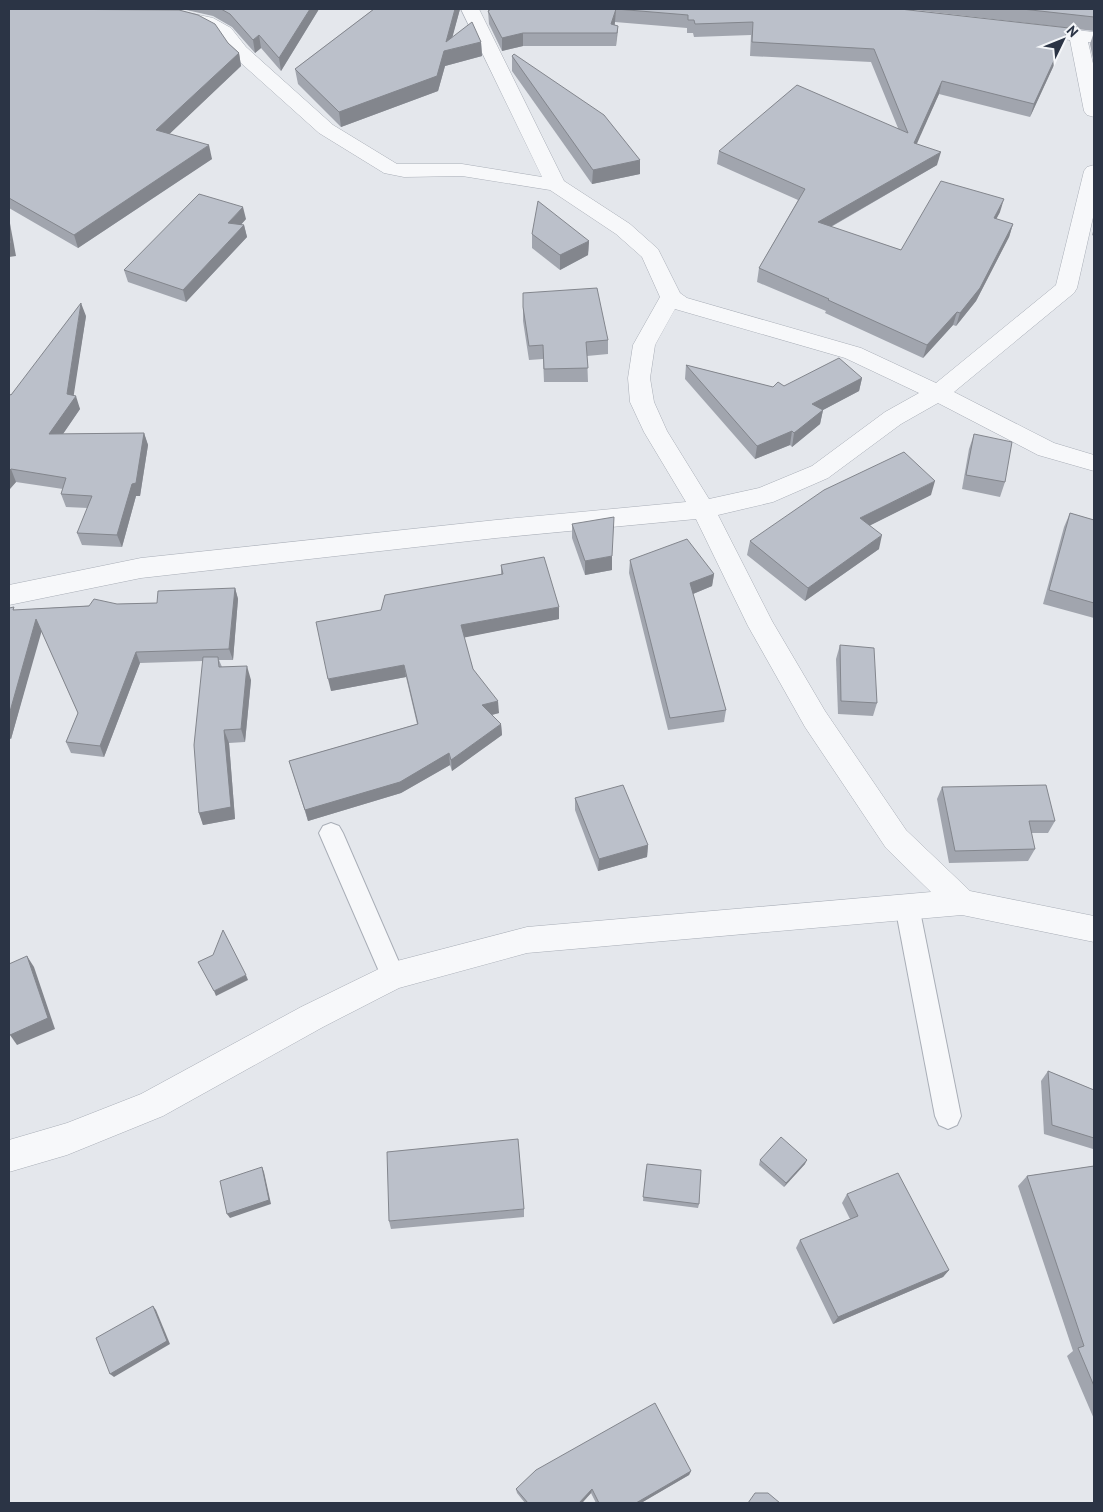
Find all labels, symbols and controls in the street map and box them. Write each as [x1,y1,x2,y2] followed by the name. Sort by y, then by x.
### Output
[1038,15,1088,65] north arrow
[1063,22,1082,41] text: N

